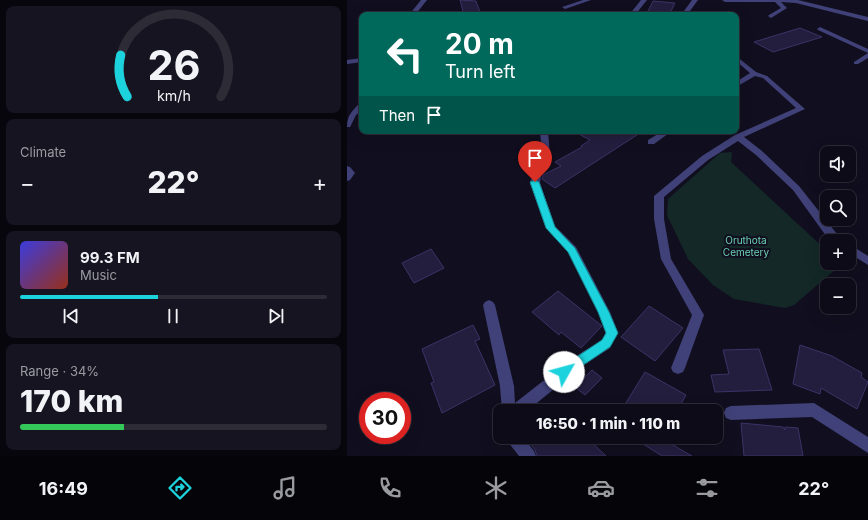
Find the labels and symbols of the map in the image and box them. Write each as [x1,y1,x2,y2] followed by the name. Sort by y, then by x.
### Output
[518,141,552,182] pin
[723,234,770,258] park label: Oruthota Cemetery
[543,351,585,393] position arrow
[359,392,411,444] speed limit sign: 30

